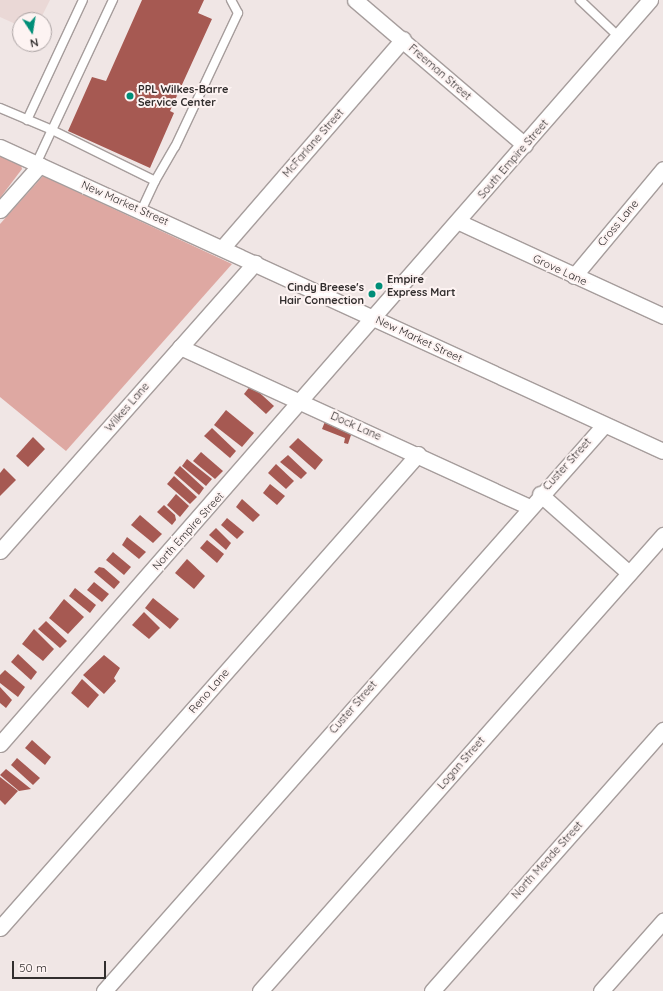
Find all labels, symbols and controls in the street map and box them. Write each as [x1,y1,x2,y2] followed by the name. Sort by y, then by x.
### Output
[12,12,52,52] north arrow
[29,35,40,50] text: N
[406,41,474,103] street label: Freeman Street
[138,83,229,109] place label: PPL Wilkes-Barre Service Center
[125,91,135,101] marker: PPL Wilkes-Barre Service Center
[280,106,346,180] street label: McFarlane Street
[475,117,551,201] street label: South Empire Street
[79,178,171,228] street label: New Market Street
[595,197,641,249] street label: Cross Lane
[531,252,589,288] street label: Grove Lane
[387,273,455,299] place label: Empire Express Mart
[279,281,364,307] place label: Cindy Breese's Hair Connection
[374,281,384,291] marker: Empire Express Mart
[367,289,377,299] marker: Cindy Breese's Hair Connection
[374,313,464,365] street label: New Market Street
[102,380,152,434] street label: Wilkes Lane
[329,409,383,443] street label: Dock Lane
[540,435,594,493] street label: Custer Street
[149,489,227,573] street label: North Empire Street
[186,666,232,716] street label: Reno Lane
[326,678,380,736] street label: Custer Street
[435,734,487,792] street label: Logan Street
[509,818,585,902] street label: North Meade Street
[14,953,108,979] scale bar
[19,960,47,975] text: 50 m

